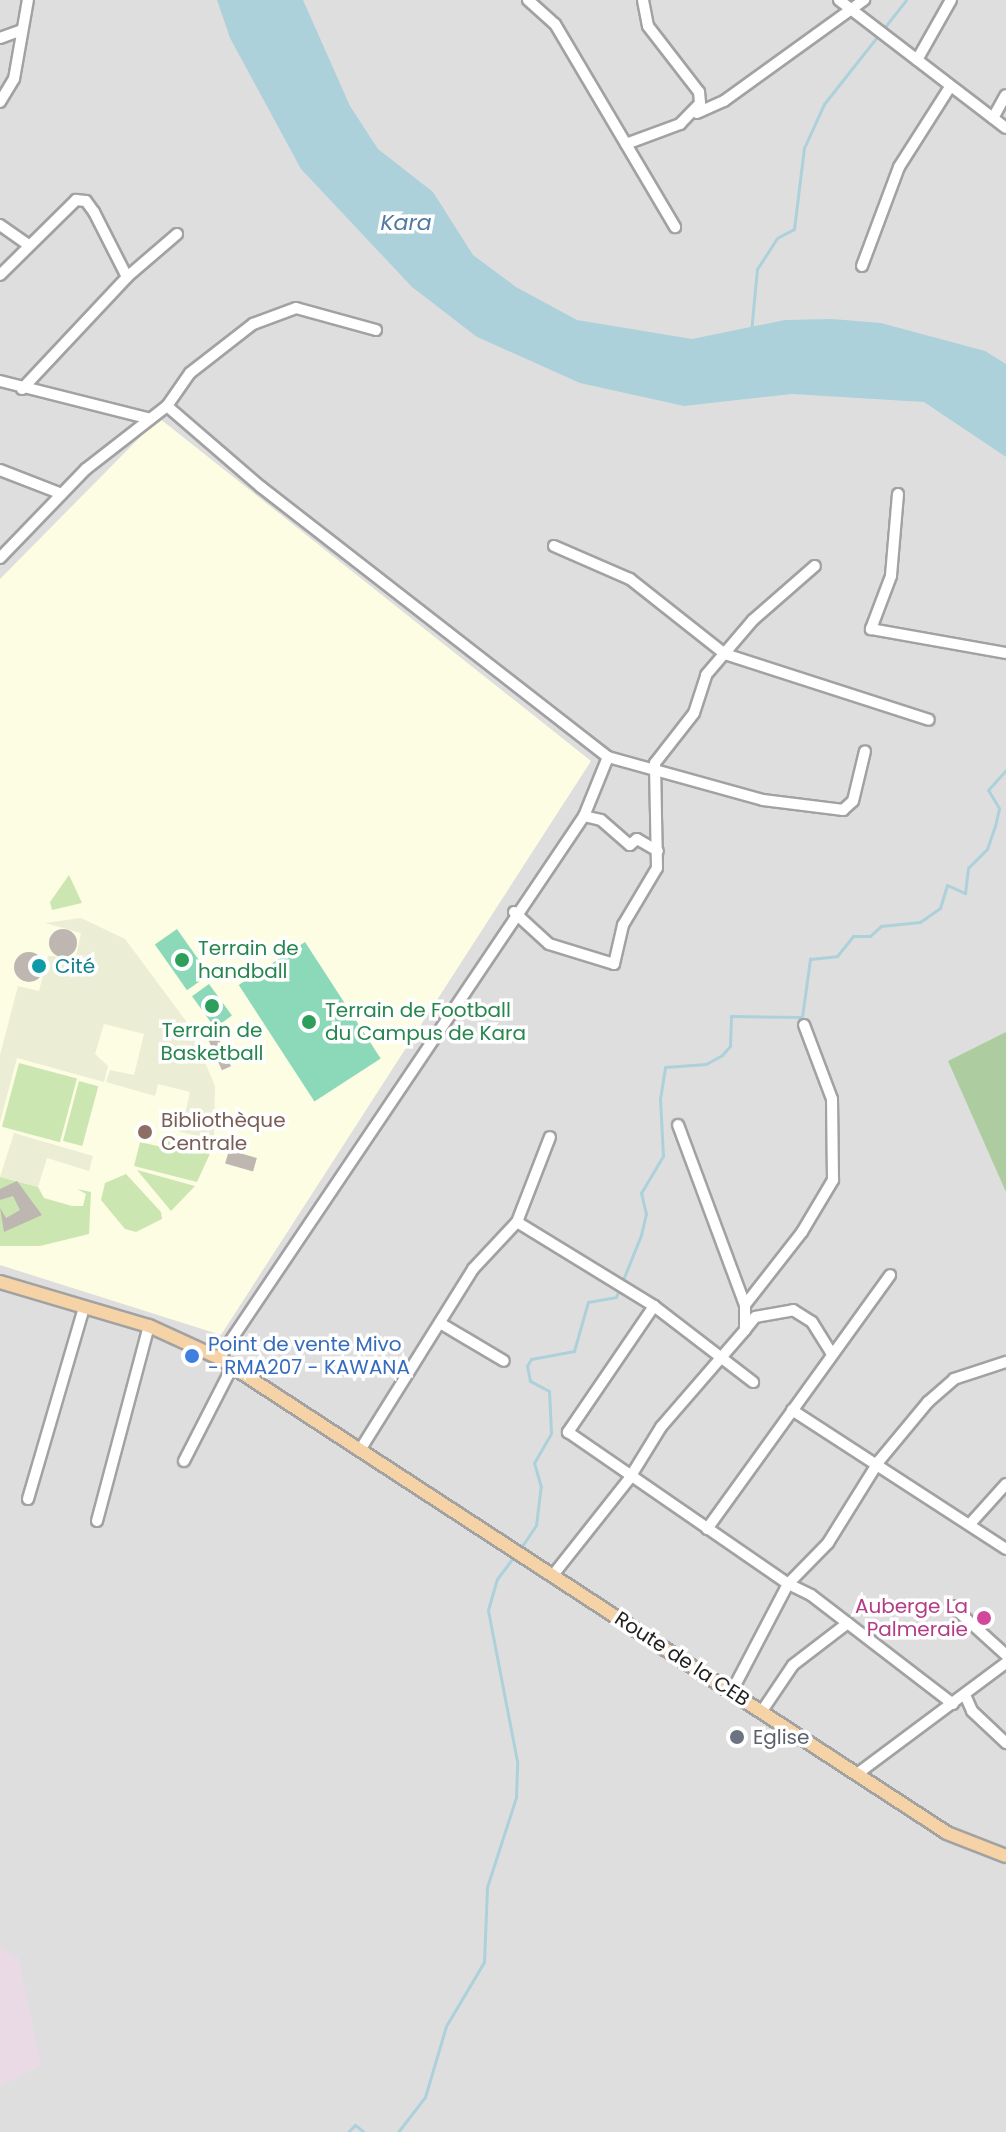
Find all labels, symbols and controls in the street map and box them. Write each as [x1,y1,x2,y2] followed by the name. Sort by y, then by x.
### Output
[380,210,432,236] water label: Kara
[198,936,299,983] place label: Terrain de handball
[173,951,191,969] marker: Terrain de handball
[55,954,95,978] place label: Cité
[30,957,48,975] marker: Cité
[203,997,221,1015] marker: Terrain de Basketball
[325,998,526,1045] place label: Terrain de Football du Campus de Kara
[300,1013,318,1031] marker: Terrain de Football du Campus de Kara
[160,1018,264,1065] place label: Terrain de Basketball
[161,1108,286,1155] place label: Bibliothèque Centrale
[136,1123,154,1141] marker: Bibliothèque Centrale
[208,1332,410,1379] place label: Point de vente Mivo - RMA207 - KAWANA
[183,1347,201,1365] marker: Point de vente Mivo - RMA207 - KAWANA
[855,1594,968,1641] place label: Auberge La Palmeraie
[610,1607,754,1711] street label: Route de la CEB
[975,1609,993,1627] marker: Auberge La Palmeraie
[753,1725,809,1749] place label: Eglise
[728,1728,746,1746] marker: Eglise

